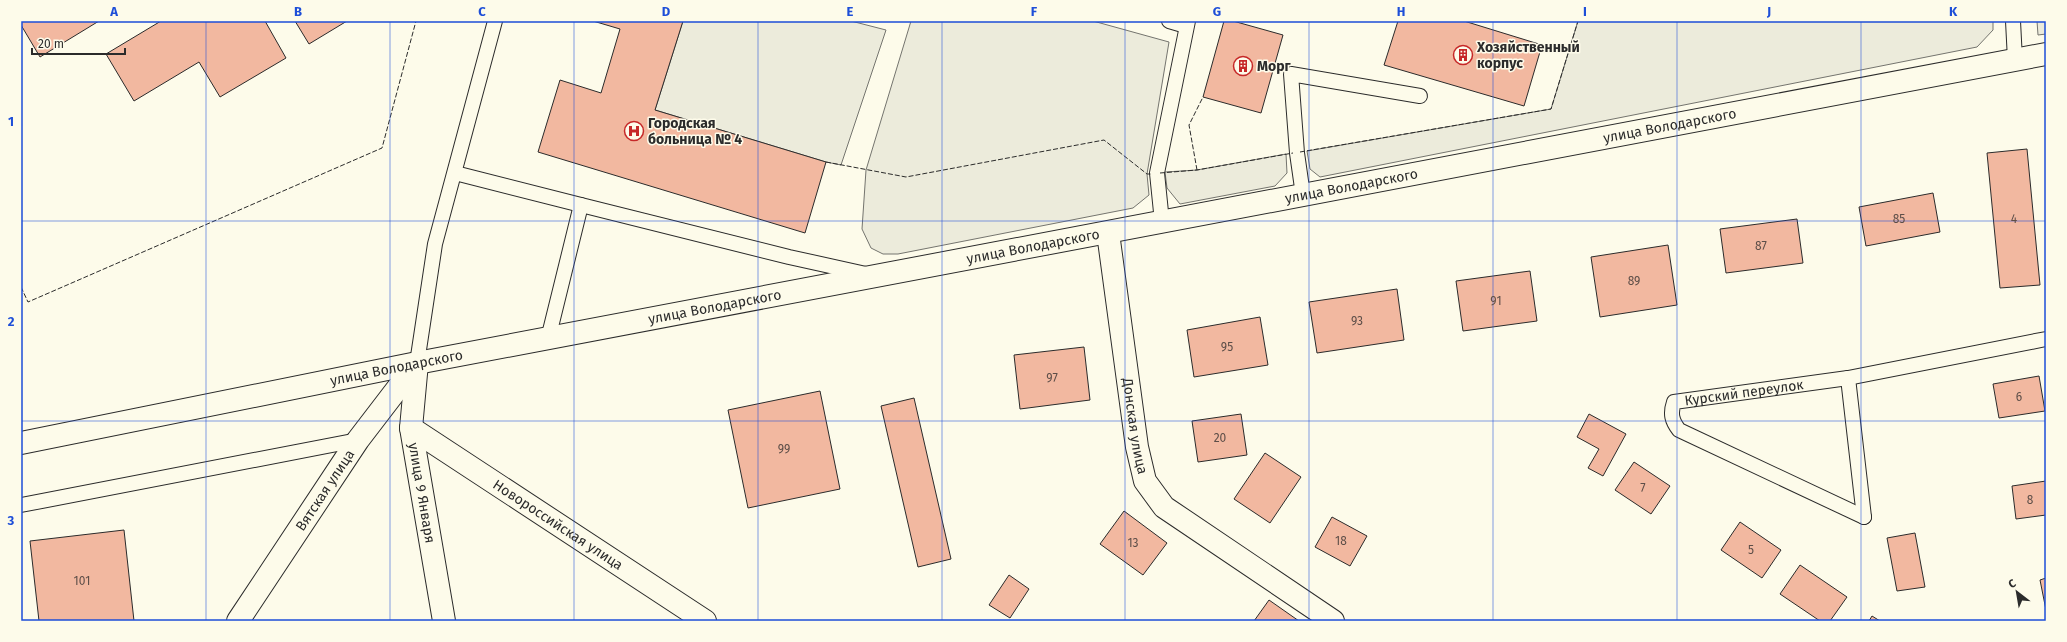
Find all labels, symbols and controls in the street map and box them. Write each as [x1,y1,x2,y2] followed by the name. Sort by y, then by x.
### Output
[109,4,118,19] text: A
[294,4,302,19] text: B
[478,4,486,19] text: C
[662,4,671,19] text: D
[847,4,854,19] text: E
[1031,4,1038,19] text: F
[1213,4,1221,19] text: G
[1397,4,1405,19] text: H
[1583,4,1587,19] text: I
[1766,4,1771,19] text: J
[1949,4,1958,19] text: K
[32,30,125,56] scale bar
[38,37,64,51] text: 20 m
[1476,39,1580,72] place label: Хозяйственный корпус
[1452,44,1474,66] building icon: Хозяйственный корпус
[1232,55,1254,77] building icon: Морг
[1257,58,1292,75] place label: Морг
[1602,105,1738,147] street label: улица Володарского
[8,114,14,129] text: 1
[648,115,742,148] place label: Городская больница № 4
[623,120,645,142] hospital icon: Городская больница № 4
[1283,165,1419,207] street label: улица Володарского
[1893,212,1905,226] house number: 85
[2011,212,2018,226] house number: 4
[965,226,1101,268] street label: улица Володарского
[1755,239,1767,253] house number: 87
[1628,274,1640,288] house number: 89
[647,286,783,328] street label: улица Володарского
[1490,294,1502,308] house number: 91
[8,314,15,329] text: 2
[1351,314,1363,328] house number: 93
[1221,340,1233,354] house number: 95
[329,346,464,389] street label: улица Володарского
[1046,371,1058,385] house number: 97
[1119,376,1151,476] street label: Донская улица
[1683,376,1805,409] street label: Курский переулок
[2016,390,2022,404] house number: 6
[1214,431,1227,445] house number: 20
[405,441,439,545] street label: улица 9 Января
[778,442,790,456] house number: 99
[292,447,358,534] street label: Вятская улица
[490,476,626,574] street label: Новороссийская улица
[1640,481,1646,495] house number: 7
[2027,493,2034,507] house number: 8
[7,513,15,528] text: 3
[1335,534,1347,548] house number: 18
[1127,536,1139,550] house number: 13
[1748,543,1754,557] house number: 5
[1997,572,2037,612] north arrow
[74,574,90,588] house number: 101
[2006,576,2019,591] text: С

